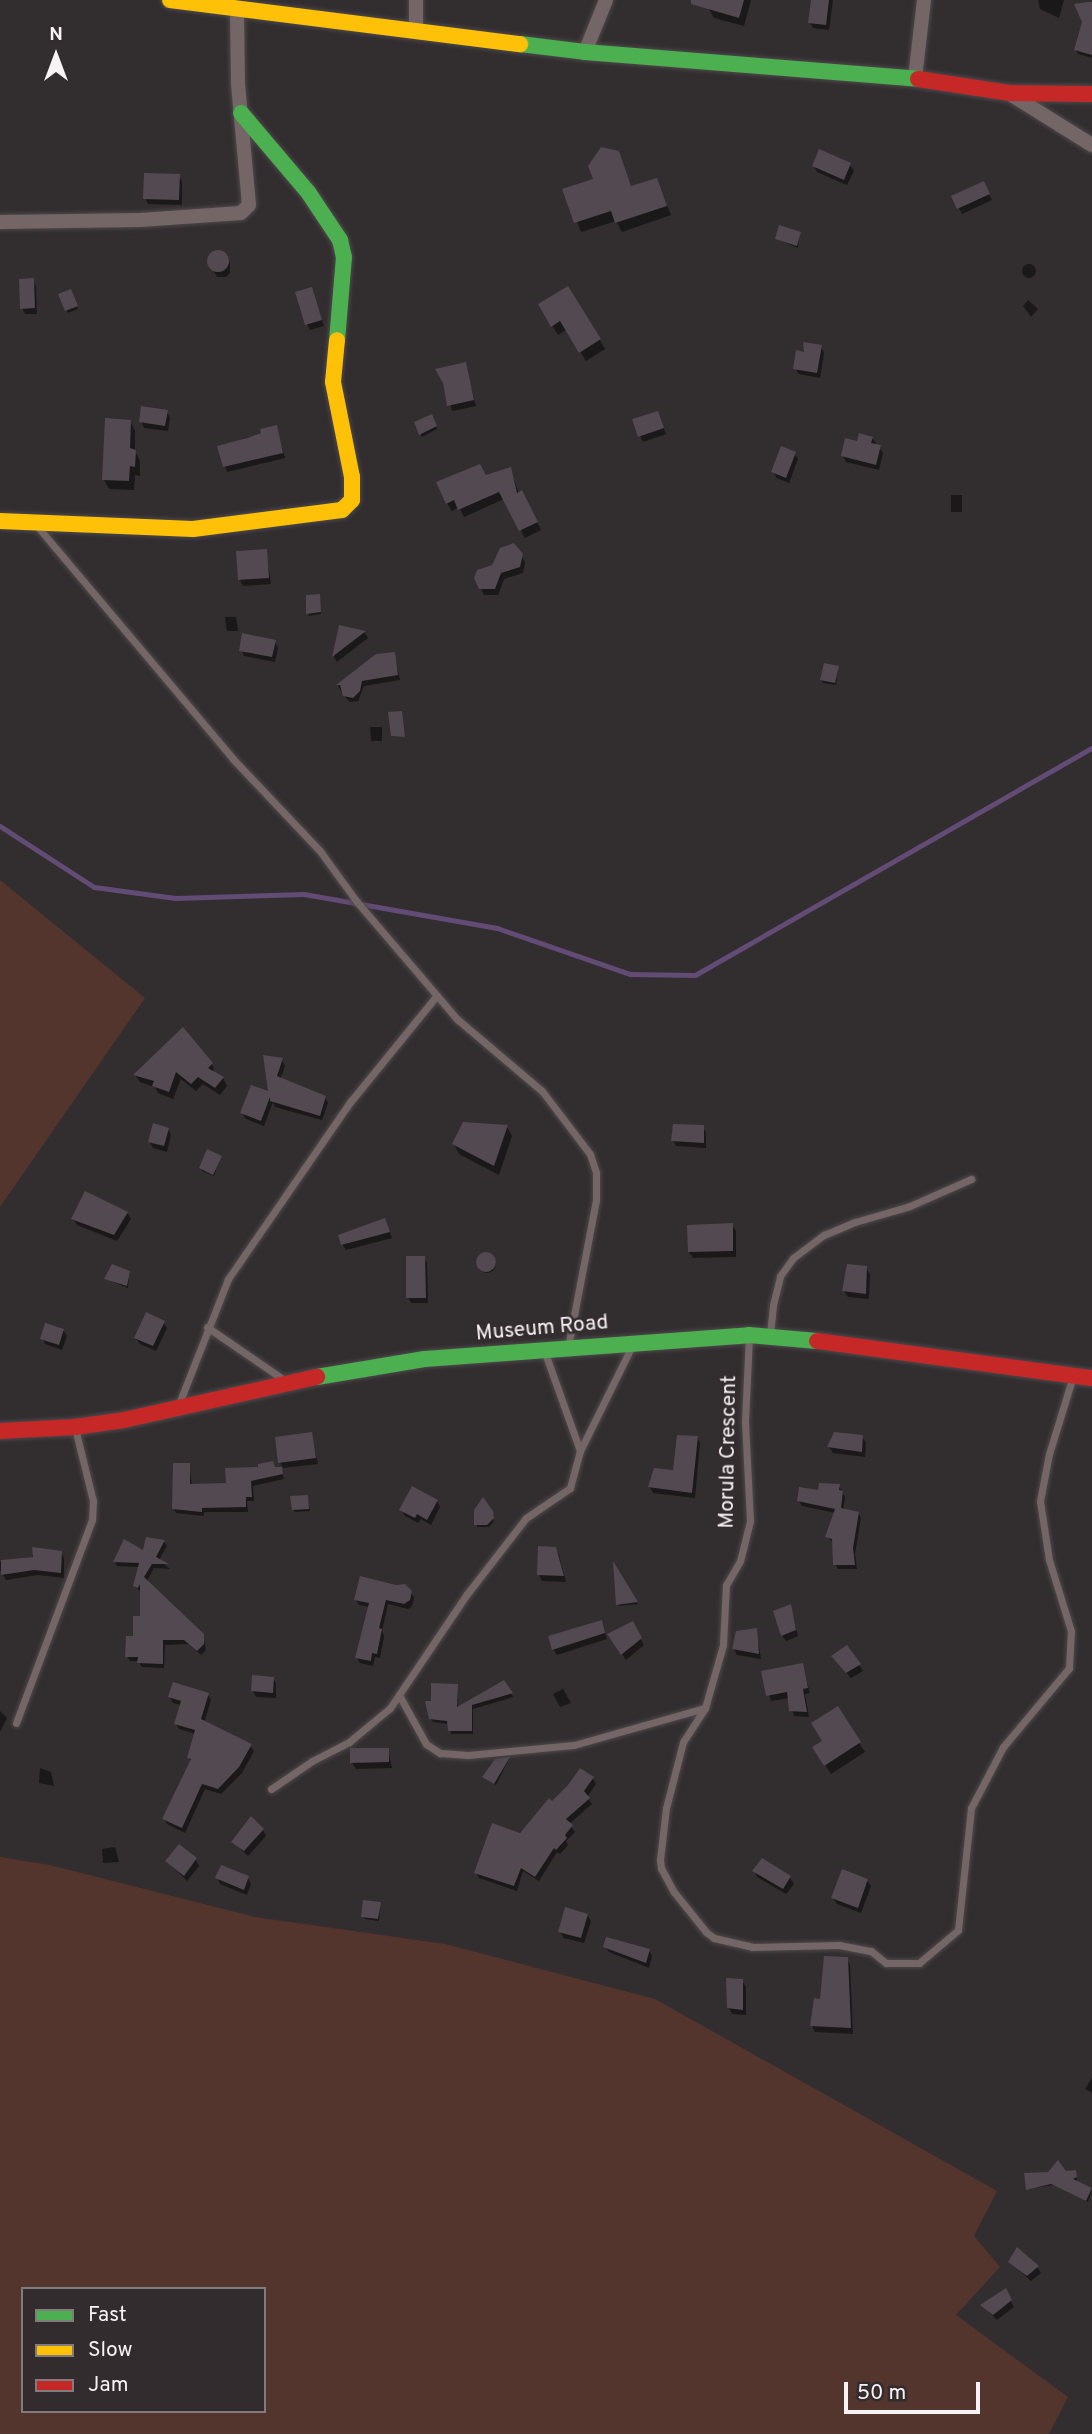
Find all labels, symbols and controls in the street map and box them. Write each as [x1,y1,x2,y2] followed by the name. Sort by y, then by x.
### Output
[21,21,91,91] north arrow
[49,23,63,47] text: N
[475,1311,609,1347] street label: Museum Road
[715,1375,743,1529] street label: Morula Crescent
[21,2287,266,2413] legend
[88,2302,127,2329] text: Fast
[88,2337,133,2364] text: Slow
[847,2368,984,2412] scale bar
[88,2372,129,2399] text: Jam
[857,2380,906,2407] text: 50 m

